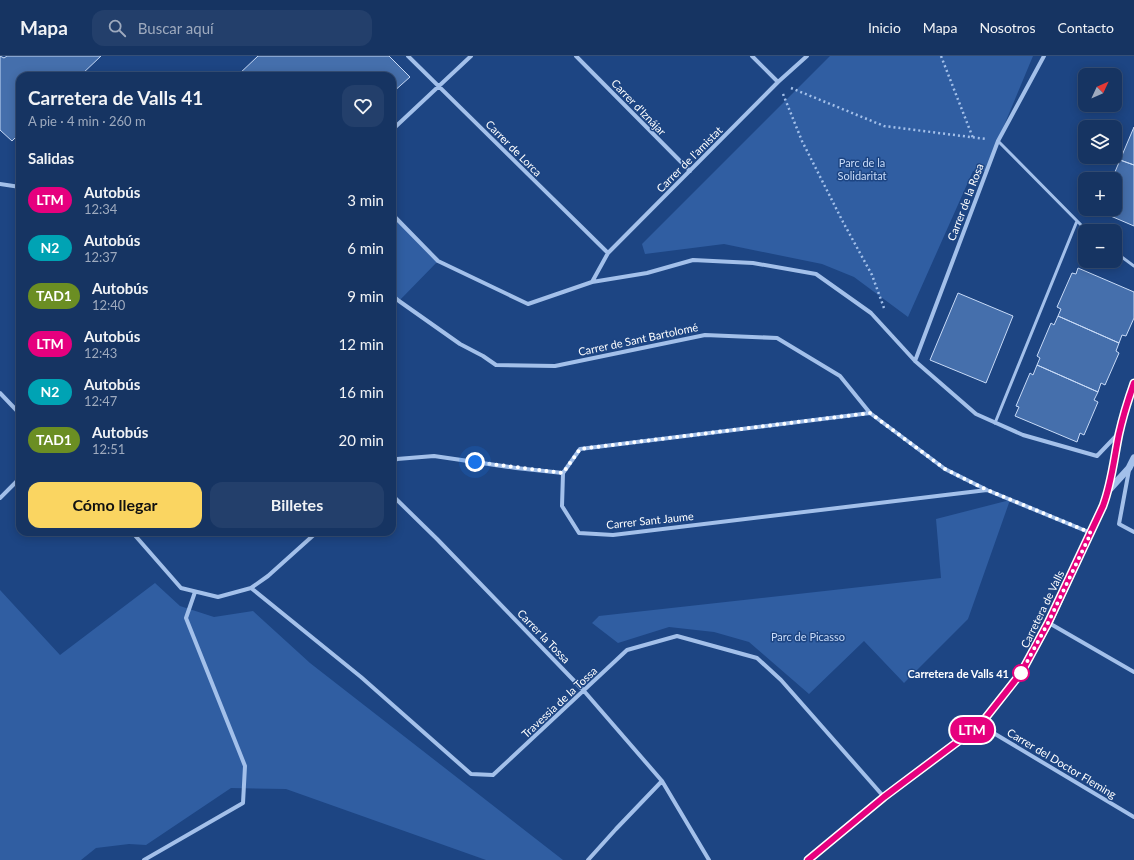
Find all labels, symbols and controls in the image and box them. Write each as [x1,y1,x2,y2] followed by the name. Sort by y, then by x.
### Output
[92,10,372,46] search box
[20,16,68,39] text: Mapa
[106,17,128,39] icon: search
[138,19,214,37] text: Buscar aquí
[868,19,901,36] text: Inicio
[923,19,957,36] text: Mapa
[979,19,1036,36] text: Nosotros
[1058,19,1114,36] text: Contacto
[1078,68,1122,112] north arrow
[1078,68,1122,268] map controls
[609,76,669,138] street label: Carrer d'Iznájar
[342,85,384,127] button: heart
[28,86,203,109] text: Carretera de Valls 41
[28,113,146,129] text: A pie · 4 min · 260 m
[483,117,545,179] street label: Carrer de Lorca
[1078,120,1122,164] button: layers
[653,123,725,195] street label: Carrer de l'amistat
[28,149,74,167] text: Salidas
[838,156,887,182] park label: Parc de la Solidaritat
[944,162,986,242] street label: Carrer de la Rosa
[1078,172,1122,216] button: +
[84,183,140,201] text: Autobús
[36,191,64,208] text: LTM
[347,191,384,209] text: 3 min
[84,201,117,217] text: 12:34
[1078,224,1122,268] button: −
[84,231,140,249] text: Autobús
[41,239,59,256] text: N2
[347,239,384,257] text: 6 min
[84,249,117,265] text: 12:37
[92,279,148,297] text: Autobús
[36,287,72,304] text: TAD1
[347,287,384,305] text: 9 min
[92,297,125,313] text: 12:40
[577,320,699,358] street label: Carrer de Sant Bartolomé
[84,327,140,345] text: Autobús
[36,335,64,352] text: LTM
[338,335,384,353] text: 12 min
[84,345,117,361] text: 12:43
[84,375,140,393] text: Autobús
[41,383,59,400] text: N2
[338,383,384,401] text: 16 min
[84,393,117,409] text: 12:47
[92,423,148,441] text: Autobús
[36,431,72,448] text: TAD1
[338,431,384,449] text: 20 min
[92,441,125,457] text: 12:51
[465,452,485,472] your location
[28,482,202,528] button: Cómo llegar
[210,482,384,528] button: Billetes
[606,509,694,531] street label: Carrer Sant Jaume
[1018,568,1067,650] street label: Carretera de Valls
[515,606,573,666] street label: Carrer la Tossa
[771,630,845,643] park label: Parc de Picasso
[519,664,599,740] street label: Travessia de la Tossa
[1012,664,1030,682] marker: Carretera de Valls 41
[908,667,1009,680] place label: Carretera de Valls 41
[949,717,995,743] line badge: LTM
[958,721,986,738] text: LTM
[1005,725,1119,801] street label: Carrer del Doctor Fleming

